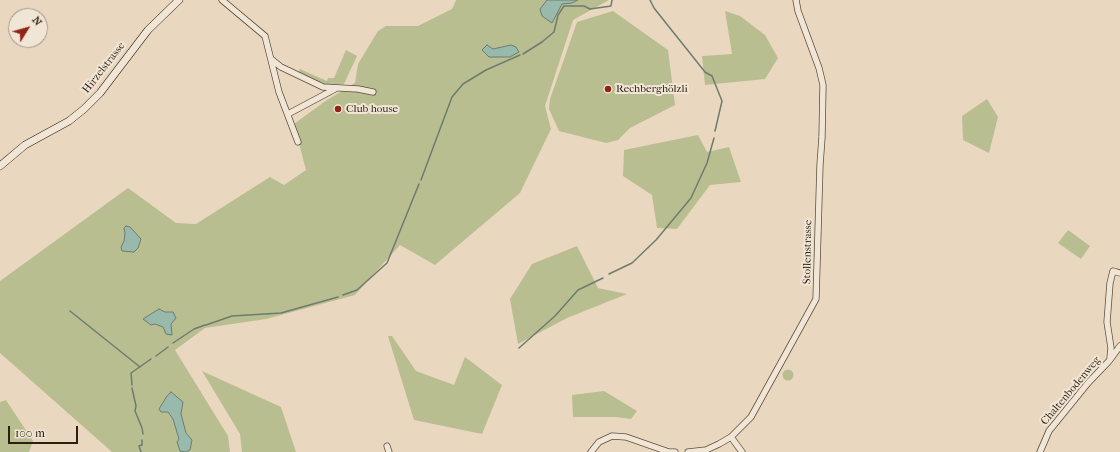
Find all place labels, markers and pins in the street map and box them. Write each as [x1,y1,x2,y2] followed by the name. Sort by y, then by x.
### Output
[616,82,688,96] place label: Rechberghölzli
[603,84,613,94] marker: Rechberghölzli
[346,102,398,116] place label: Club house
[333,104,343,114] marker: Club house

